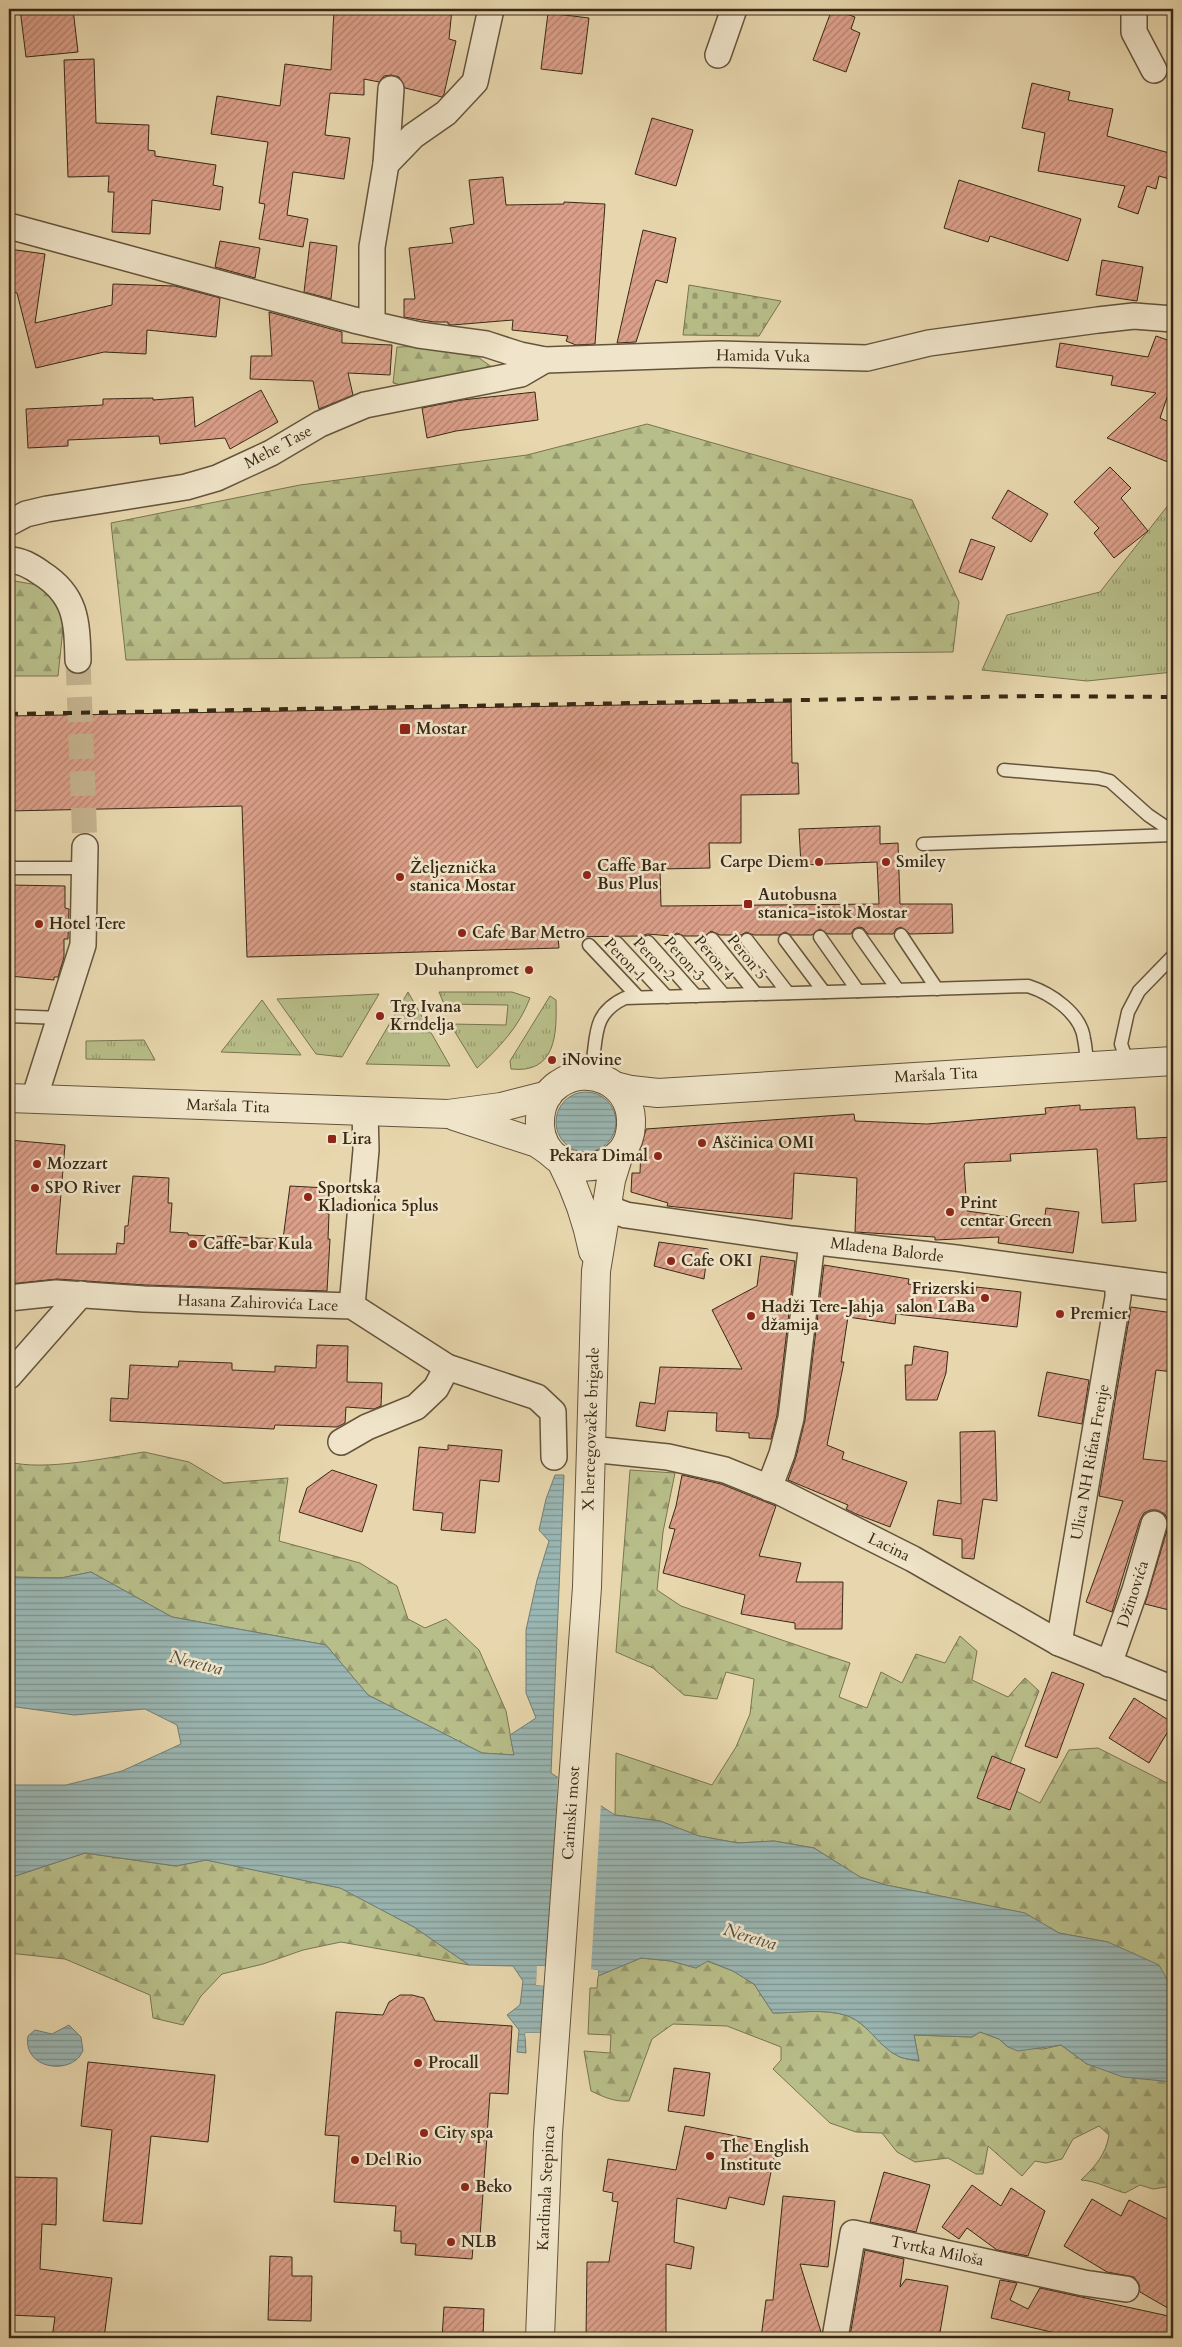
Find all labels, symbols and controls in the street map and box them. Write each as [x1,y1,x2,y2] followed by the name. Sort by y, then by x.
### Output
[716,344,810,368] street label: Hamida Vuka
[240,420,316,474] street label: Mehe Tase
[416,718,467,740] place label: Mostar
[398,722,412,736] marker: Mostar
[720,851,809,873] place label: Carpe Diem
[896,851,946,873] place label: Smiley
[597,855,667,895] place label: Caffe Bar Bus Plus
[410,856,516,897] place label: Željeznička stanica Mostar
[813,856,825,868] marker: Carpe Diem
[880,856,892,868] marker: Smiley
[581,869,593,881] marker: Caffe Bar Bus Plus
[394,871,406,883] marker: Željeznička stanica Mostar
[758,884,908,924] place label: Autobusna stanica-istok Mostar
[742,898,754,910] marker: Autobusna stanica-istok Mostar
[49,913,126,935] place label: Hotel Tere
[33,918,45,930] marker: Hotel Tere
[472,922,585,944] place label: Cafe Bar Metro
[456,927,468,939] marker: Cafe Bar Metro
[722,930,772,984] street label: Peron 5
[689,931,739,985] street label: Peron 4
[628,932,680,986] street label: Peron 2
[658,932,710,986] street label: Peron 3
[599,933,651,987] street label: Peron 1
[415,959,519,981] place label: Duhanpromet
[523,964,535,976] marker: Duhanpromet
[390,996,461,1036] place label: Trg Ivana Krndelja
[374,1010,386,1022] marker: Trg Ivana Krndelja
[562,1049,622,1071] place label: iNovine
[546,1054,558,1066] marker: iNovine
[894,1062,978,1088] street label: Maršala Tita
[186,1094,270,1118] street label: Maršala Tita
[342,1128,372,1150] place label: Lira
[712,1132,814,1154] place label: Aščinica OMI
[326,1133,338,1145] marker: Lira
[696,1137,708,1149] marker: Aščinica OMI
[549,1145,648,1167] place label: Pekara Dimal
[652,1150,664,1162] marker: Pekara Dimal
[47,1153,108,1175] place label: Mozzart
[31,1158,43,1170] marker: Mozzart
[45,1177,121,1199] place label: SPO River
[318,1177,439,1217] place label: Sportska Kladionica 5plus
[29,1182,41,1194] marker: SPO River
[302,1191,314,1203] marker: Sportska Kladionica 5plus
[960,1192,1053,1232] place label: Print centar Green
[944,1206,956,1218] marker: Print centar Green
[829,1232,945,1268] street label: Mladena Balorde
[203,1233,313,1255] place label: Caffe-bar Kula
[187,1238,199,1250] marker: Caffe-bar Kula
[681,1250,752,1272] place label: Cafe OKI
[665,1255,677,1267] marker: Cafe OKI
[896,1278,975,1318] place label: Frizerski salon LaBa
[177,1289,339,1317] street label: Hasana Zahirovića Lace
[979,1292,991,1304] marker: Frizerski salon LaBa
[761,1296,884,1336] place label: Hadži Tere-Jahja džamija
[1070,1303,1128,1325] place label: Premier
[1054,1308,1066,1320] marker: Premier
[745,1310,757,1322] marker: Hadži Tere-Jahja džamija
[577,1347,605,1511] street label: X hercegovačke brigade
[1065,1382,1115,1542] street label: Ulica NH Rifata Frenje
[864,1527,914,1567] street label: Lacina
[1112,1558,1154,1630] street label: Džinovića
[167,1644,225,1682] water label: Neretva
[557,1765,585,1861] street label: Carinski most
[720,1917,780,1957] water label: Neretva
[428,2052,479,2074] place label: Procall
[412,2057,424,2069] marker: Procall
[434,2122,494,2144] place label: City spa
[532,2125,560,2251] street label: Kardinala Stepinca
[418,2127,430,2139] marker: City spa
[720,2136,809,2176] place label: The English Institute
[365,2149,422,2171] place label: Del Rio
[704,2150,716,2162] marker: The English Institute
[349,2154,361,2166] marker: Del Rio
[475,2176,512,2198] place label: Beko
[459,2181,471,2193] marker: Beko
[888,2230,986,2272] street label: Tvrtka Miloša
[461,2231,497,2253] place label: NLB
[445,2236,457,2248] marker: NLB

